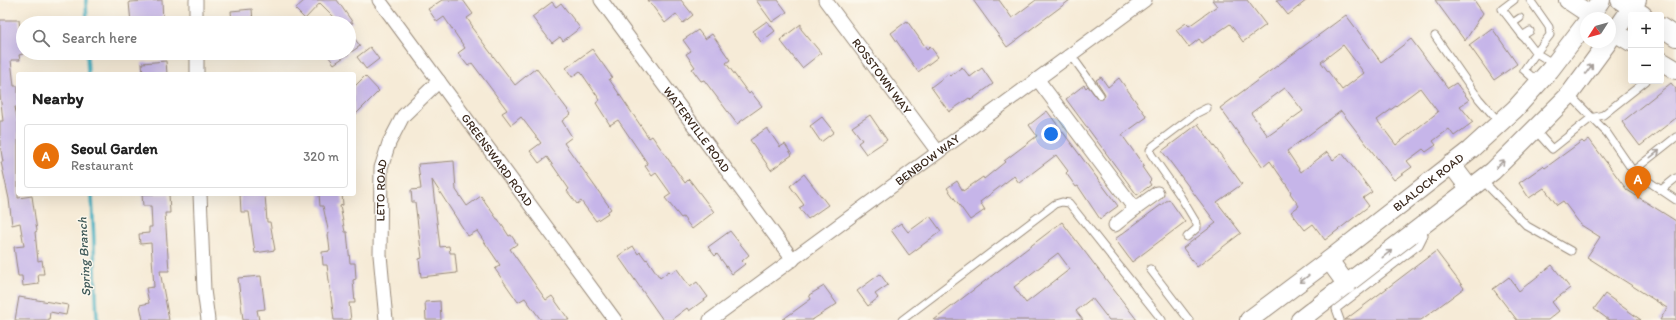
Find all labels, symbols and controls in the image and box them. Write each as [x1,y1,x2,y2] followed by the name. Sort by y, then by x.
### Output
[1580,12,1616,48] north arrow
[1628,12,1664,84] map controls
[1628,12,1664,48] button: +
[16,16,356,60] search box
[30,27,52,49] icon: search
[62,29,137,47] text: Search here
[849,36,914,117] street label: ROSSTOWN WAY
[1628,48,1664,84] button: −
[1584,63,1593,74] one-way arrow
[660,84,733,175] street label: WATERVILLE ROAD
[32,88,84,108] text: Nearby
[458,111,536,209] street label: GREENSWARD ROAD
[1041,124,1061,144] your location
[892,132,963,188] street label: BENBOW WAY
[71,140,158,158] text: Seoul Garden
[42,149,50,164] text: A
[303,149,339,164] text: 320 m
[1649,150,1660,159] one-way arrow
[1390,151,1467,214] street label: BLALOCK ROAD
[373,157,390,222] street label: LETO ROAD
[71,158,133,173] text: Restaurant
[1495,159,1505,169] one-way arrow
[1625,166,1651,199] pin: A
[74,217,94,297] water label: Spring Branch
[1382,250,1393,258] one-way arrow
[1299,275,1310,283] one-way arrow

